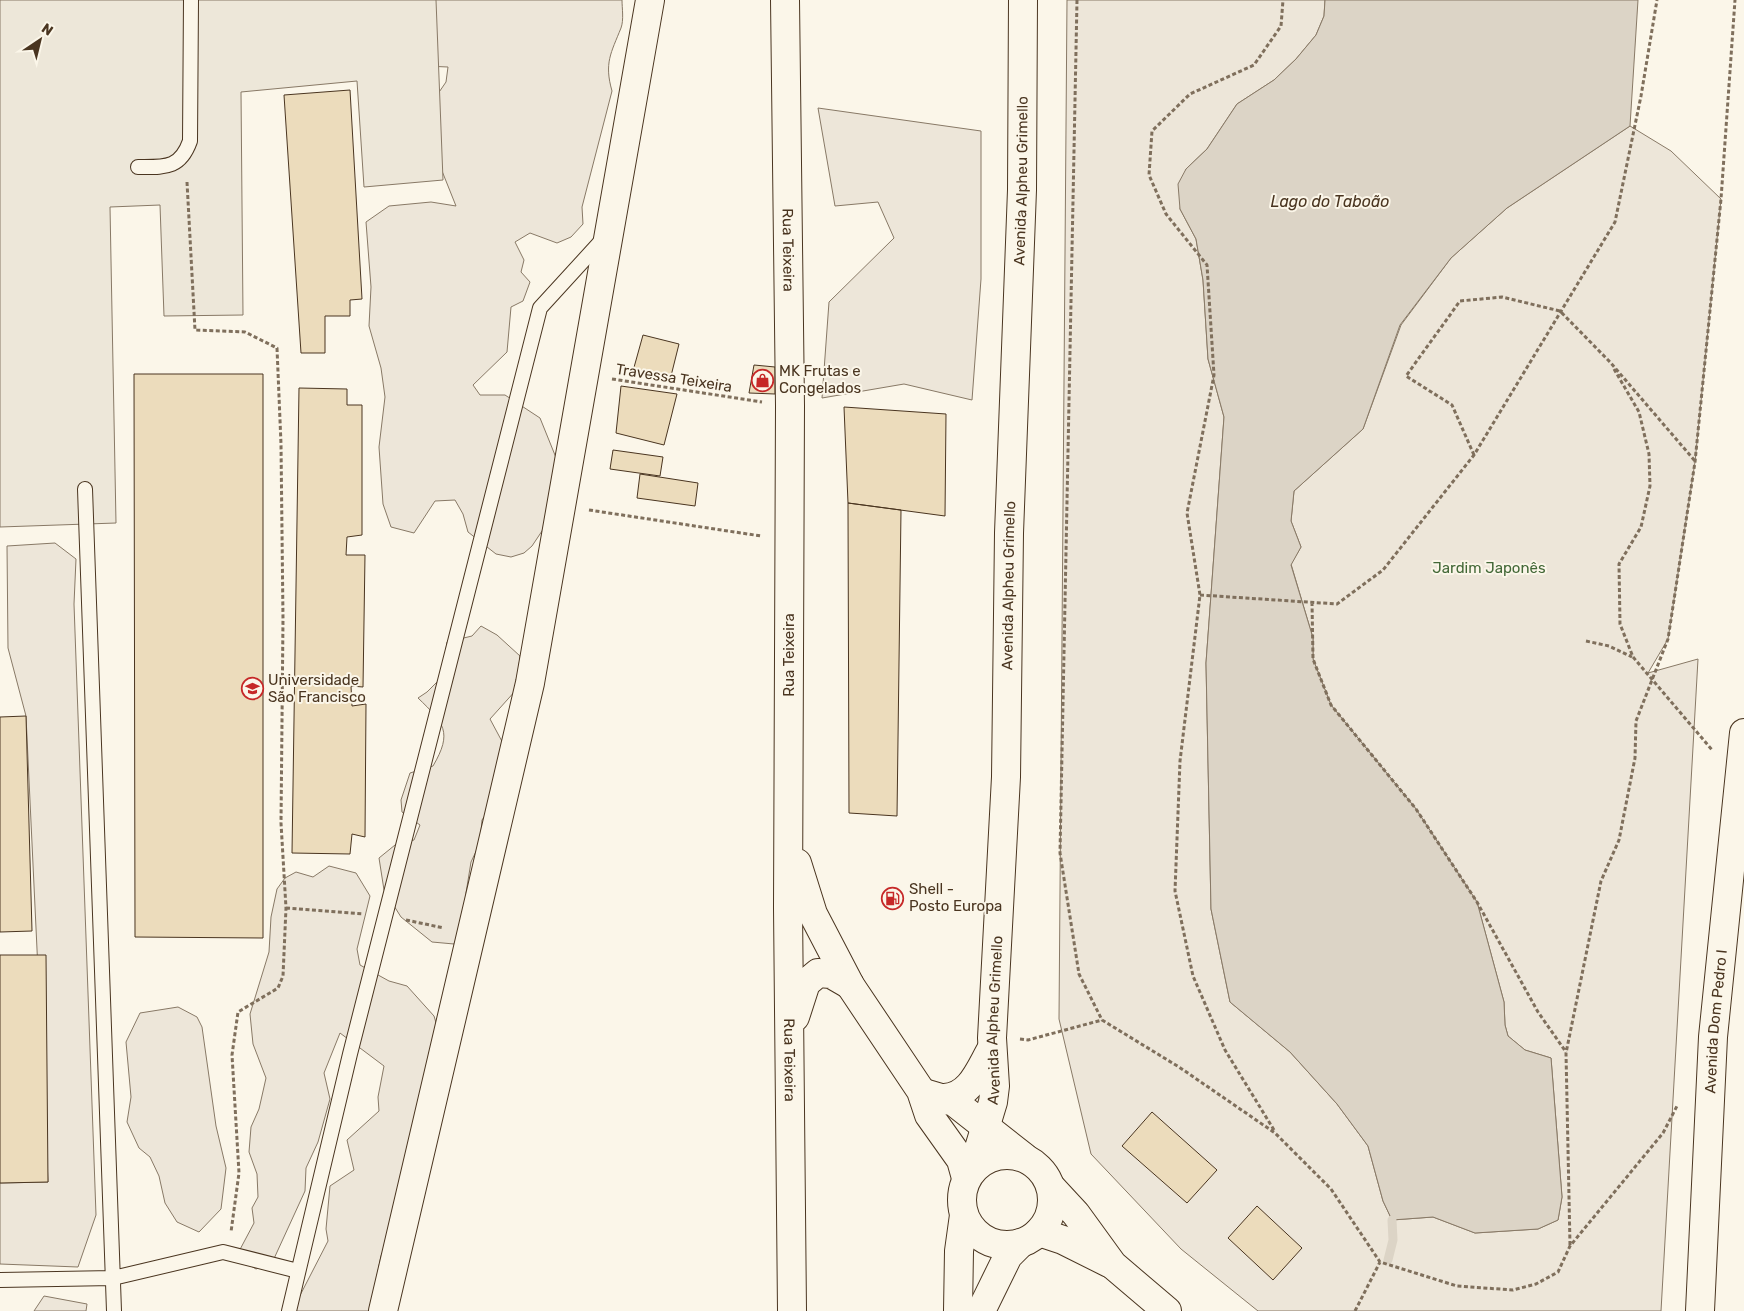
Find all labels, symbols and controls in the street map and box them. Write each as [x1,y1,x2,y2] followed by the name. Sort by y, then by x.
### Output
[15,15,65,65] north arrow
[38,20,56,40] text: N
[1010,96,1031,266] street label: Avenida Alpheu Grimello
[1271,192,1389,211] water label: Lago do Taboão
[779,208,798,292] street label: Rua Teixeira
[615,360,733,396] street label: Travessa Teixeira
[779,362,862,397] place label: MK Frutas e Congelados
[751,368,775,392] shop icon: MK Frutas e Congelados
[998,501,1019,670] street label: Avenida Alpheu Grimello
[1432,559,1546,577] park label: Jardim Japonês
[780,613,798,697] street label: Rua Teixeira
[268,671,366,706] place label: Universidade São Francisco
[240,677,264,701] school or university icon: Universidade São Francisco
[909,880,1002,915] place label: Shell - Posto Europa
[881,886,905,910] fuel station icon: Shell - Posto Europa
[983,935,1006,1106] street label: Avenida Alpheu Grimello
[1701,949,1731,1094] street label: Avenida Dom Pedro I
[780,1018,799,1102] street label: Rua Teixeira

